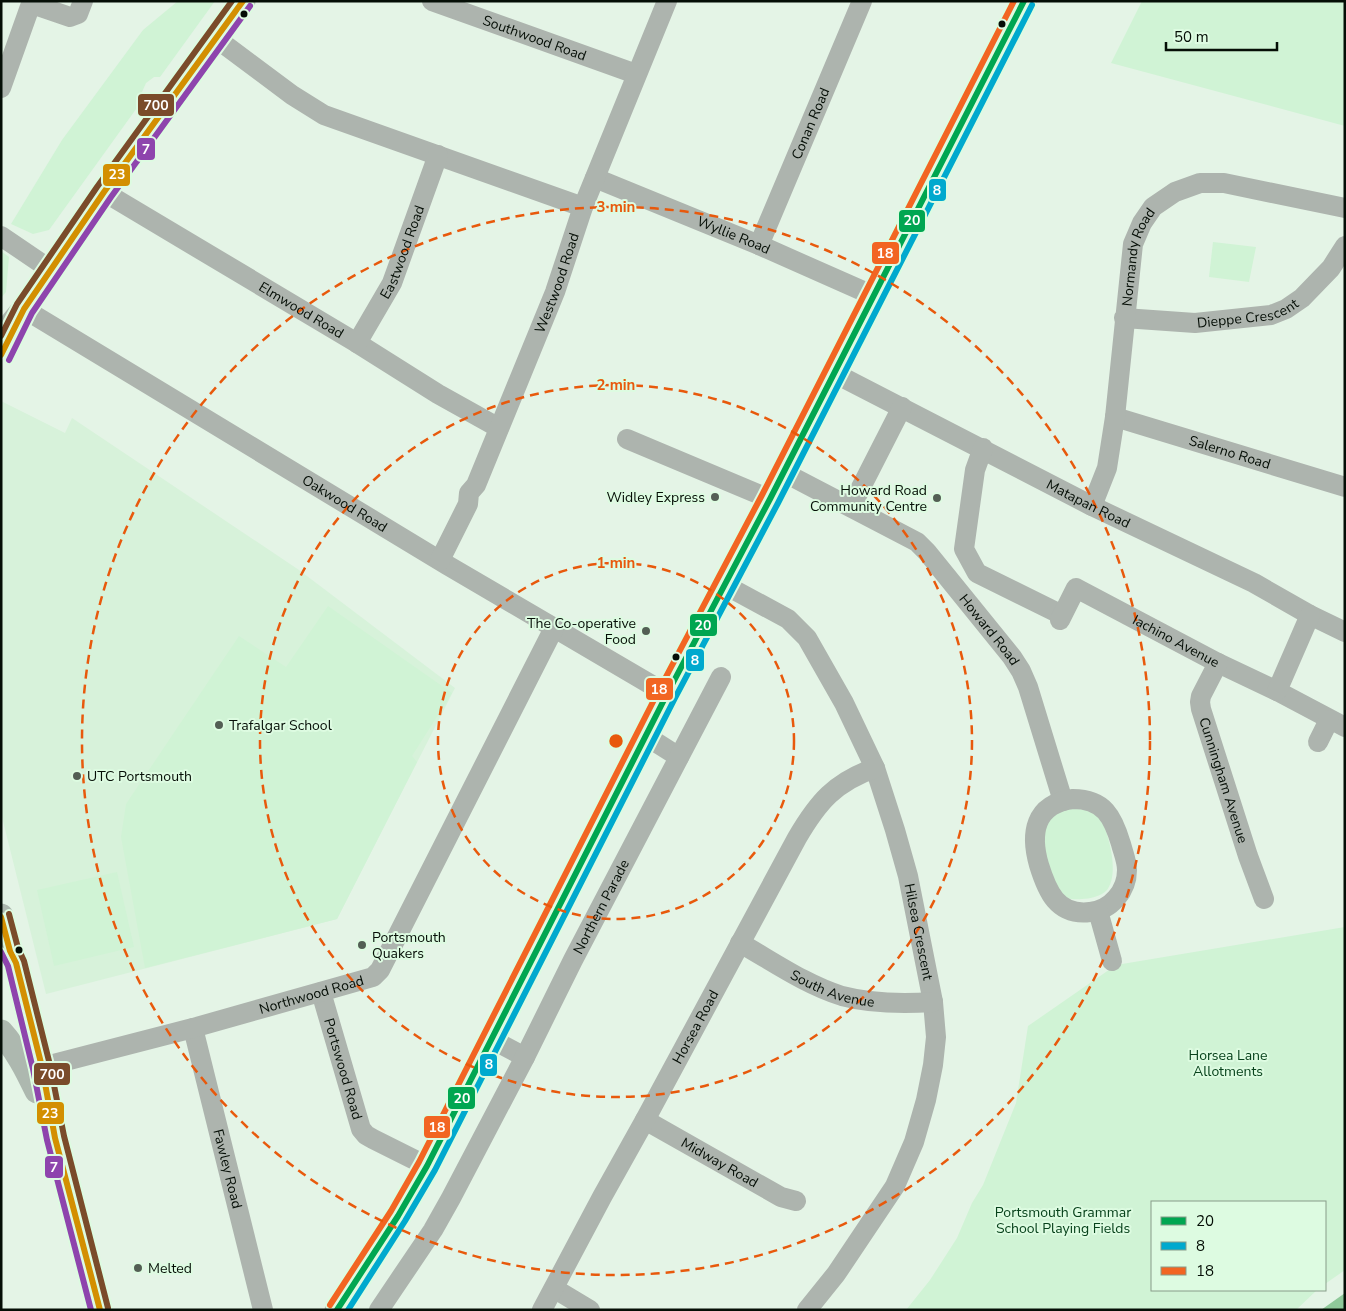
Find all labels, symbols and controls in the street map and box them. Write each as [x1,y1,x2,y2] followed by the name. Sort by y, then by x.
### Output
[239,9,249,19] unlabelled marker
[480,10,589,65] street label: Southwood Road
[997,19,1007,29] unlabelled marker
[1166,20,1277,52] scale bar
[1174,27,1209,47] text: 50 m
[787,85,834,162] street label: Conan Road
[137,93,175,117] line badge: 700
[143,96,169,115] text: 700
[136,137,156,161] line badge: 7
[142,140,150,159] text: 7
[102,163,131,187] line badge: 23
[109,165,125,184] text: 23
[928,178,947,202] line badge: 8
[933,181,941,200] text: 8
[597,197,635,217] text: 3 min
[375,203,429,302] street label: Eastwood Road
[1117,204,1159,307] street label: Normandy Road
[898,209,926,233] line badge: 20
[694,211,773,258] street label: Wyllie Road
[904,211,920,230] text: 20
[530,230,583,336] street label: Westwood Road
[871,241,900,265] line badge: 18
[877,244,893,263] text: 18
[255,277,348,343] street label: Elmwood Road
[1196,294,1302,332] street label: Dieppe Crescent
[597,375,635,395] text: 2 min
[1187,431,1273,473] street label: Salerno Road
[299,470,391,536] street label: Oakwood Road
[1043,475,1134,532] street label: Matapan Road
[810,481,927,516] place label: Howard Road Community Centre
[606,488,705,507] place label: Widley Express
[709,491,721,503] marker: Widley Express
[931,492,943,504] marker: Howard Road Community Centre
[597,553,635,573] text: 1 min
[955,590,1024,669] street label: Howard Road
[1129,610,1223,672] street label: Iachino Avenue
[689,613,718,637] line badge: 20
[527,614,636,649] place label: The Co-operative Food
[695,616,711,635] text: 20
[640,625,652,637] marker: The Co-operative Food
[685,648,705,672] line badge: 8
[691,651,699,670] text: 8
[671,652,681,662] unlabelled marker
[645,677,674,701] line badge: 18
[651,680,667,699] text: 18
[1195,715,1253,846] street label: Cunningham Avenue
[229,716,333,735] place label: Trafalgar School
[213,719,225,731] marker: Trafalgar School
[607,732,625,750] centre of rings
[87,767,192,786] place label: UTC Portsmouth
[71,770,83,782] marker: UTC Portsmouth
[568,856,634,957] street label: Northern Parade
[900,882,938,982] street label: Hilsea Crescent
[372,928,446,963] place label: Portsmouth Quakers
[356,939,368,951] marker: Portsmouth Quakers
[14,945,24,955] unlabelled marker
[787,965,876,1011] street label: South Avenue
[257,971,366,1018] street label: Northwood Road
[668,987,723,1067] street label: Horsea Road
[320,1016,367,1122] street label: Portswood Road
[1188,1046,1268,1081] park label: Horsea Lane Allotments
[479,1053,498,1077] line badge: 8
[485,1055,493,1074] text: 8
[33,1062,71,1086] line badge: 700
[39,1065,65,1084] text: 700
[447,1086,476,1110] line badge: 20
[454,1089,470,1108] text: 20
[36,1101,65,1125] line badge: 23
[42,1104,58,1123] text: 23
[423,1115,451,1139] line badge: 18
[429,1118,445,1137] text: 18
[209,1127,247,1211] street label: Fawley Road
[678,1133,762,1192] street label: Midway Road
[44,1155,64,1179] line badge: 7
[50,1158,58,1177] text: 7
[1151,1201,1326,1291] legend
[995,1203,1131,1238] park label: Portsmouth Grammar School Playing Fields
[1196,1211,1214,1231] text: 20
[1196,1236,1205,1256] text: 8
[148,1259,192,1278] place label: Melted
[1196,1261,1214,1281] text: 18
[132,1262,144,1274] marker: Melted

